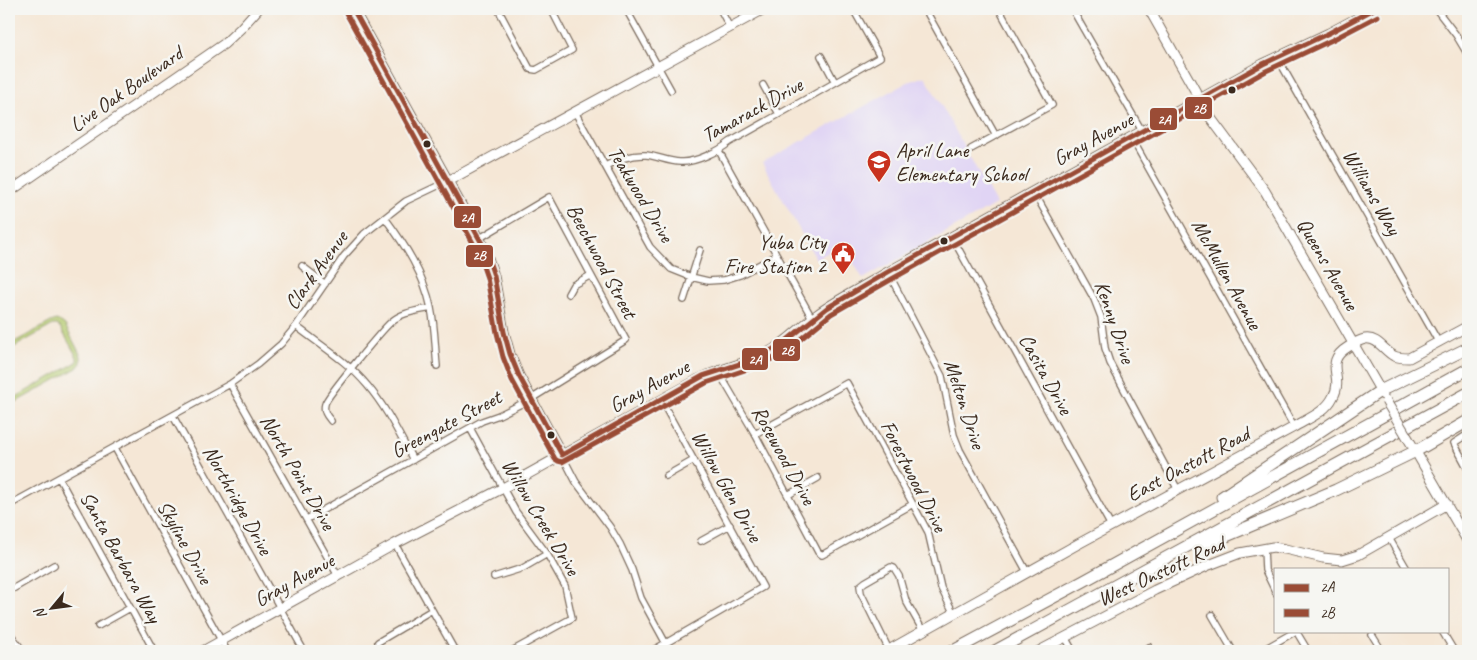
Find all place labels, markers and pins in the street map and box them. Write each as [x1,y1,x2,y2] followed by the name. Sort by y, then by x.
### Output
[1227,85,1237,95] unlabelled marker
[896,137,1031,187] place label: April Lane Elementary School
[422,139,432,149] unlabelled marker
[866,149,892,183] school or university icon: April Lane Elementary School
[725,229,828,279] place label: Yuba City Fire Station 2
[939,236,949,246] unlabelled marker
[830,241,856,275] public building icon: Yuba City Fire Station 2
[546,430,556,440] unlabelled marker

